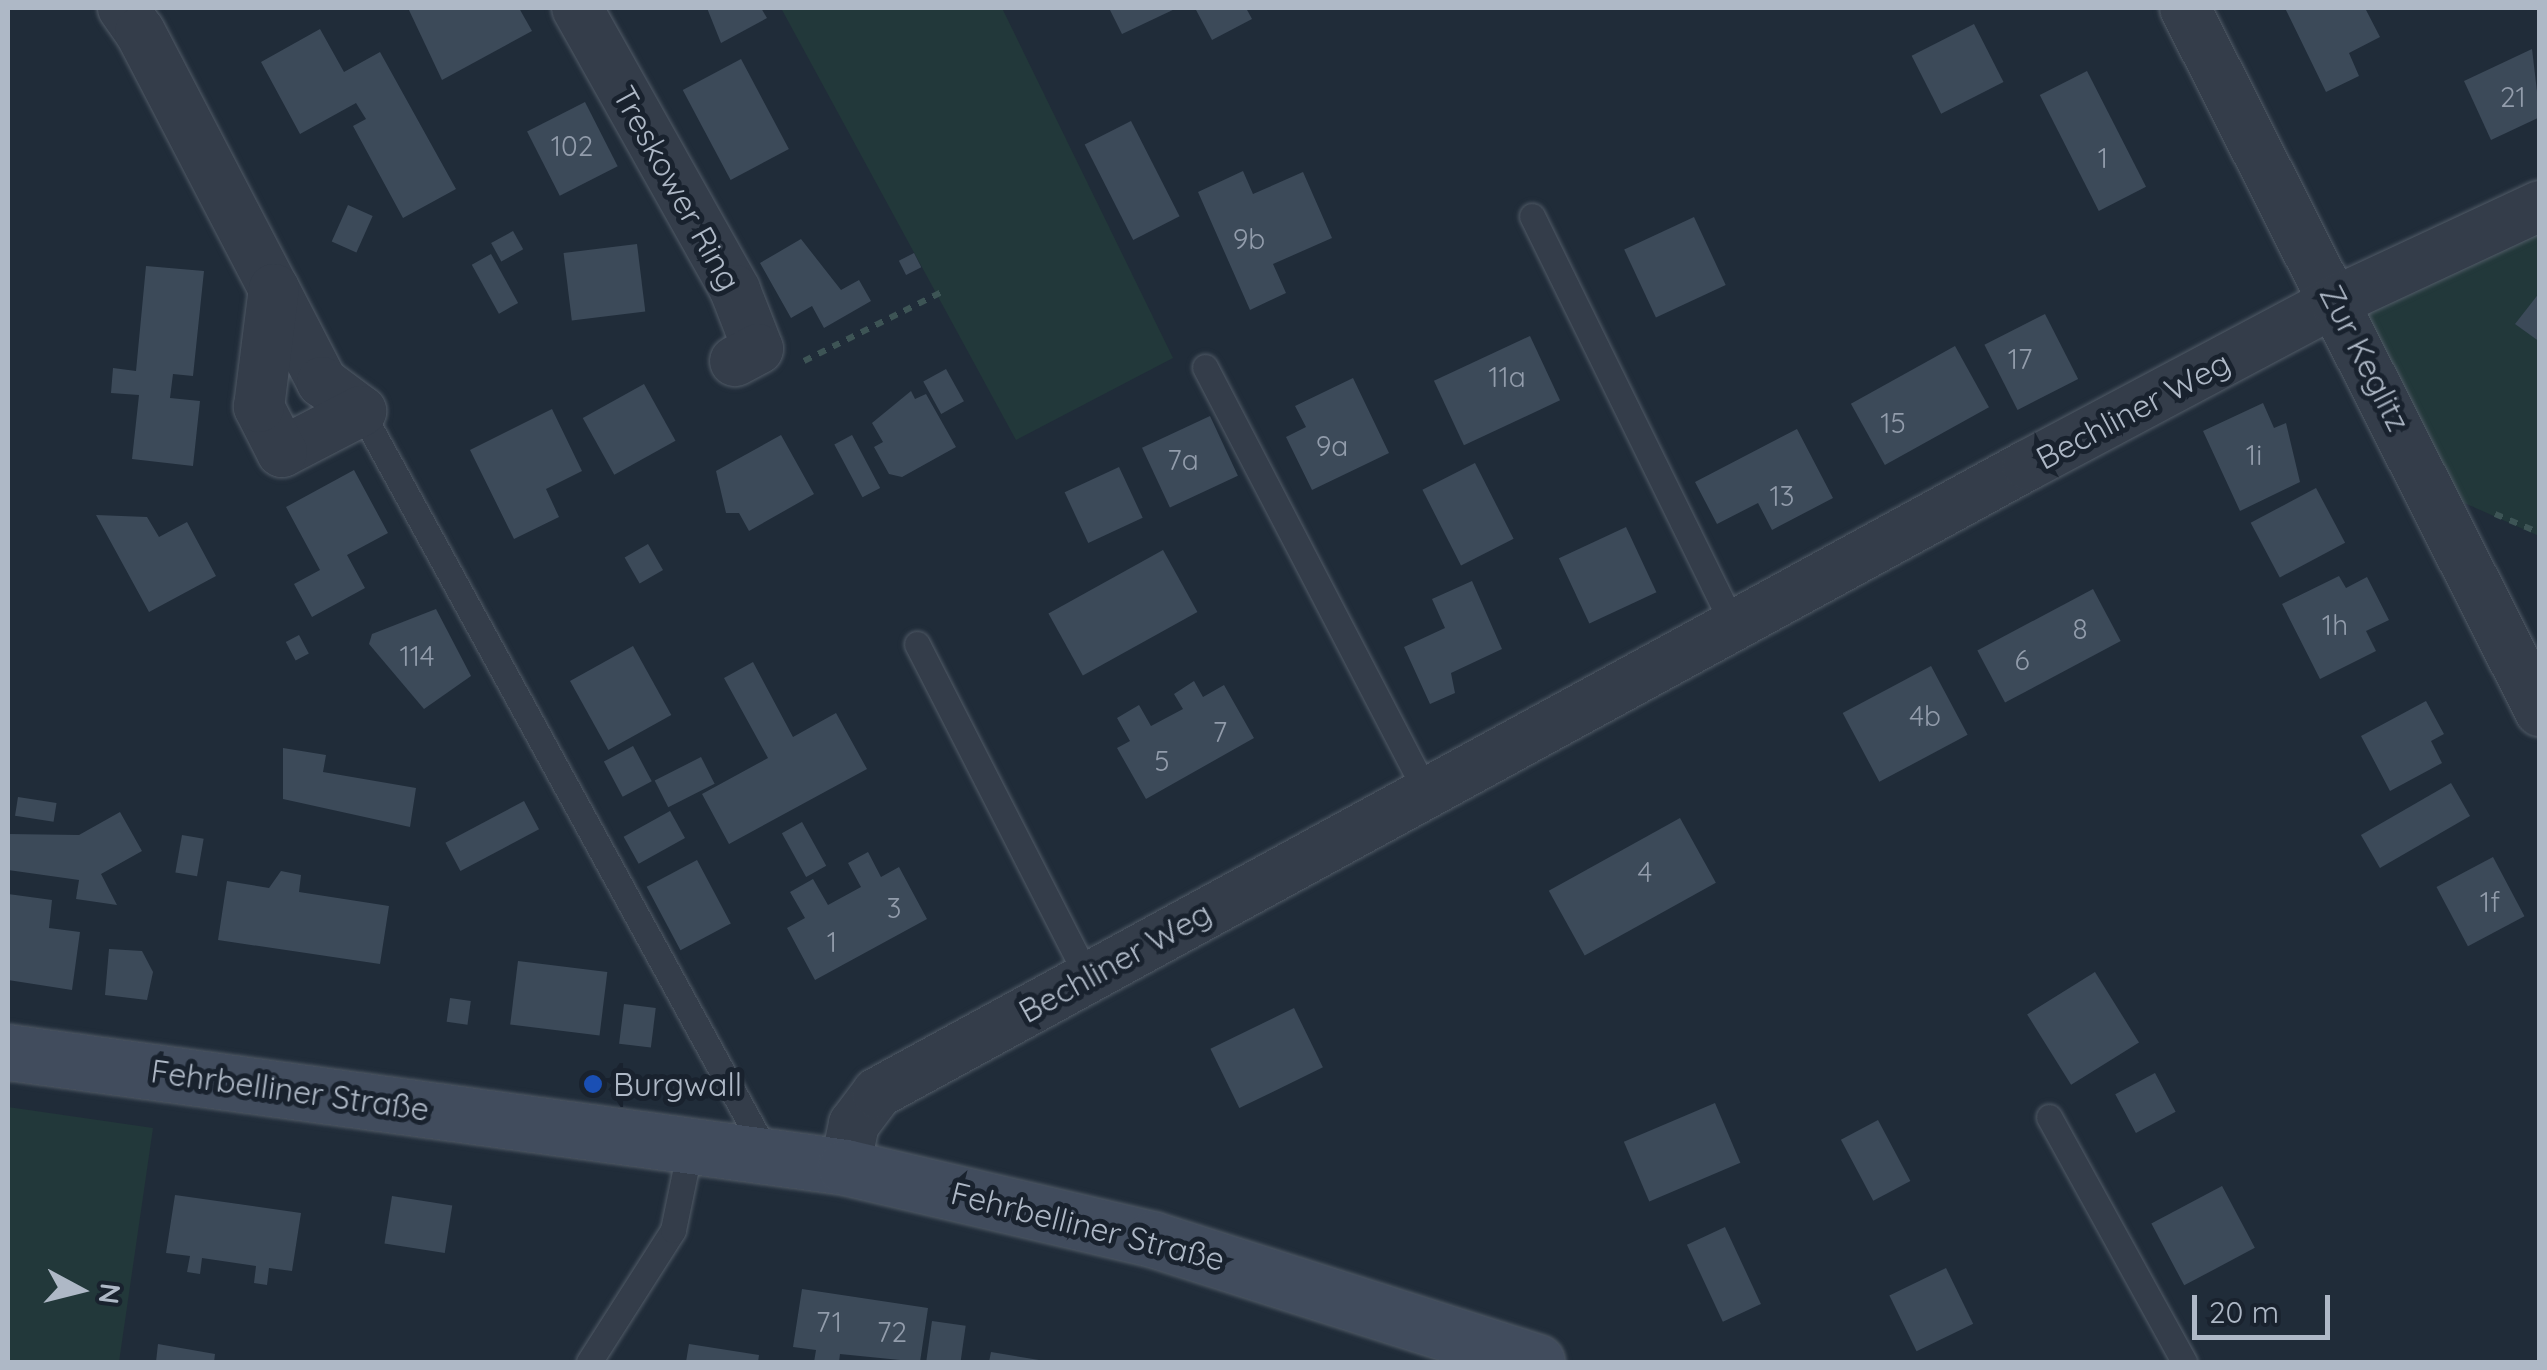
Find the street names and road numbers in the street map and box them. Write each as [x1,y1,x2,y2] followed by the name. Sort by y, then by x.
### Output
[605,79,749,297] street label: Treskower Ring
[2312,278,2418,438] street label: Zur Keglitz
[2030,343,2236,477] street label: Bechliner Weg
[1012,893,1218,1031] street label: Bechliner Weg
[148,1051,432,1129] street label: Fehrbelliner Straße
[947,1173,1229,1279] street label: Fehrbelliner Straße

